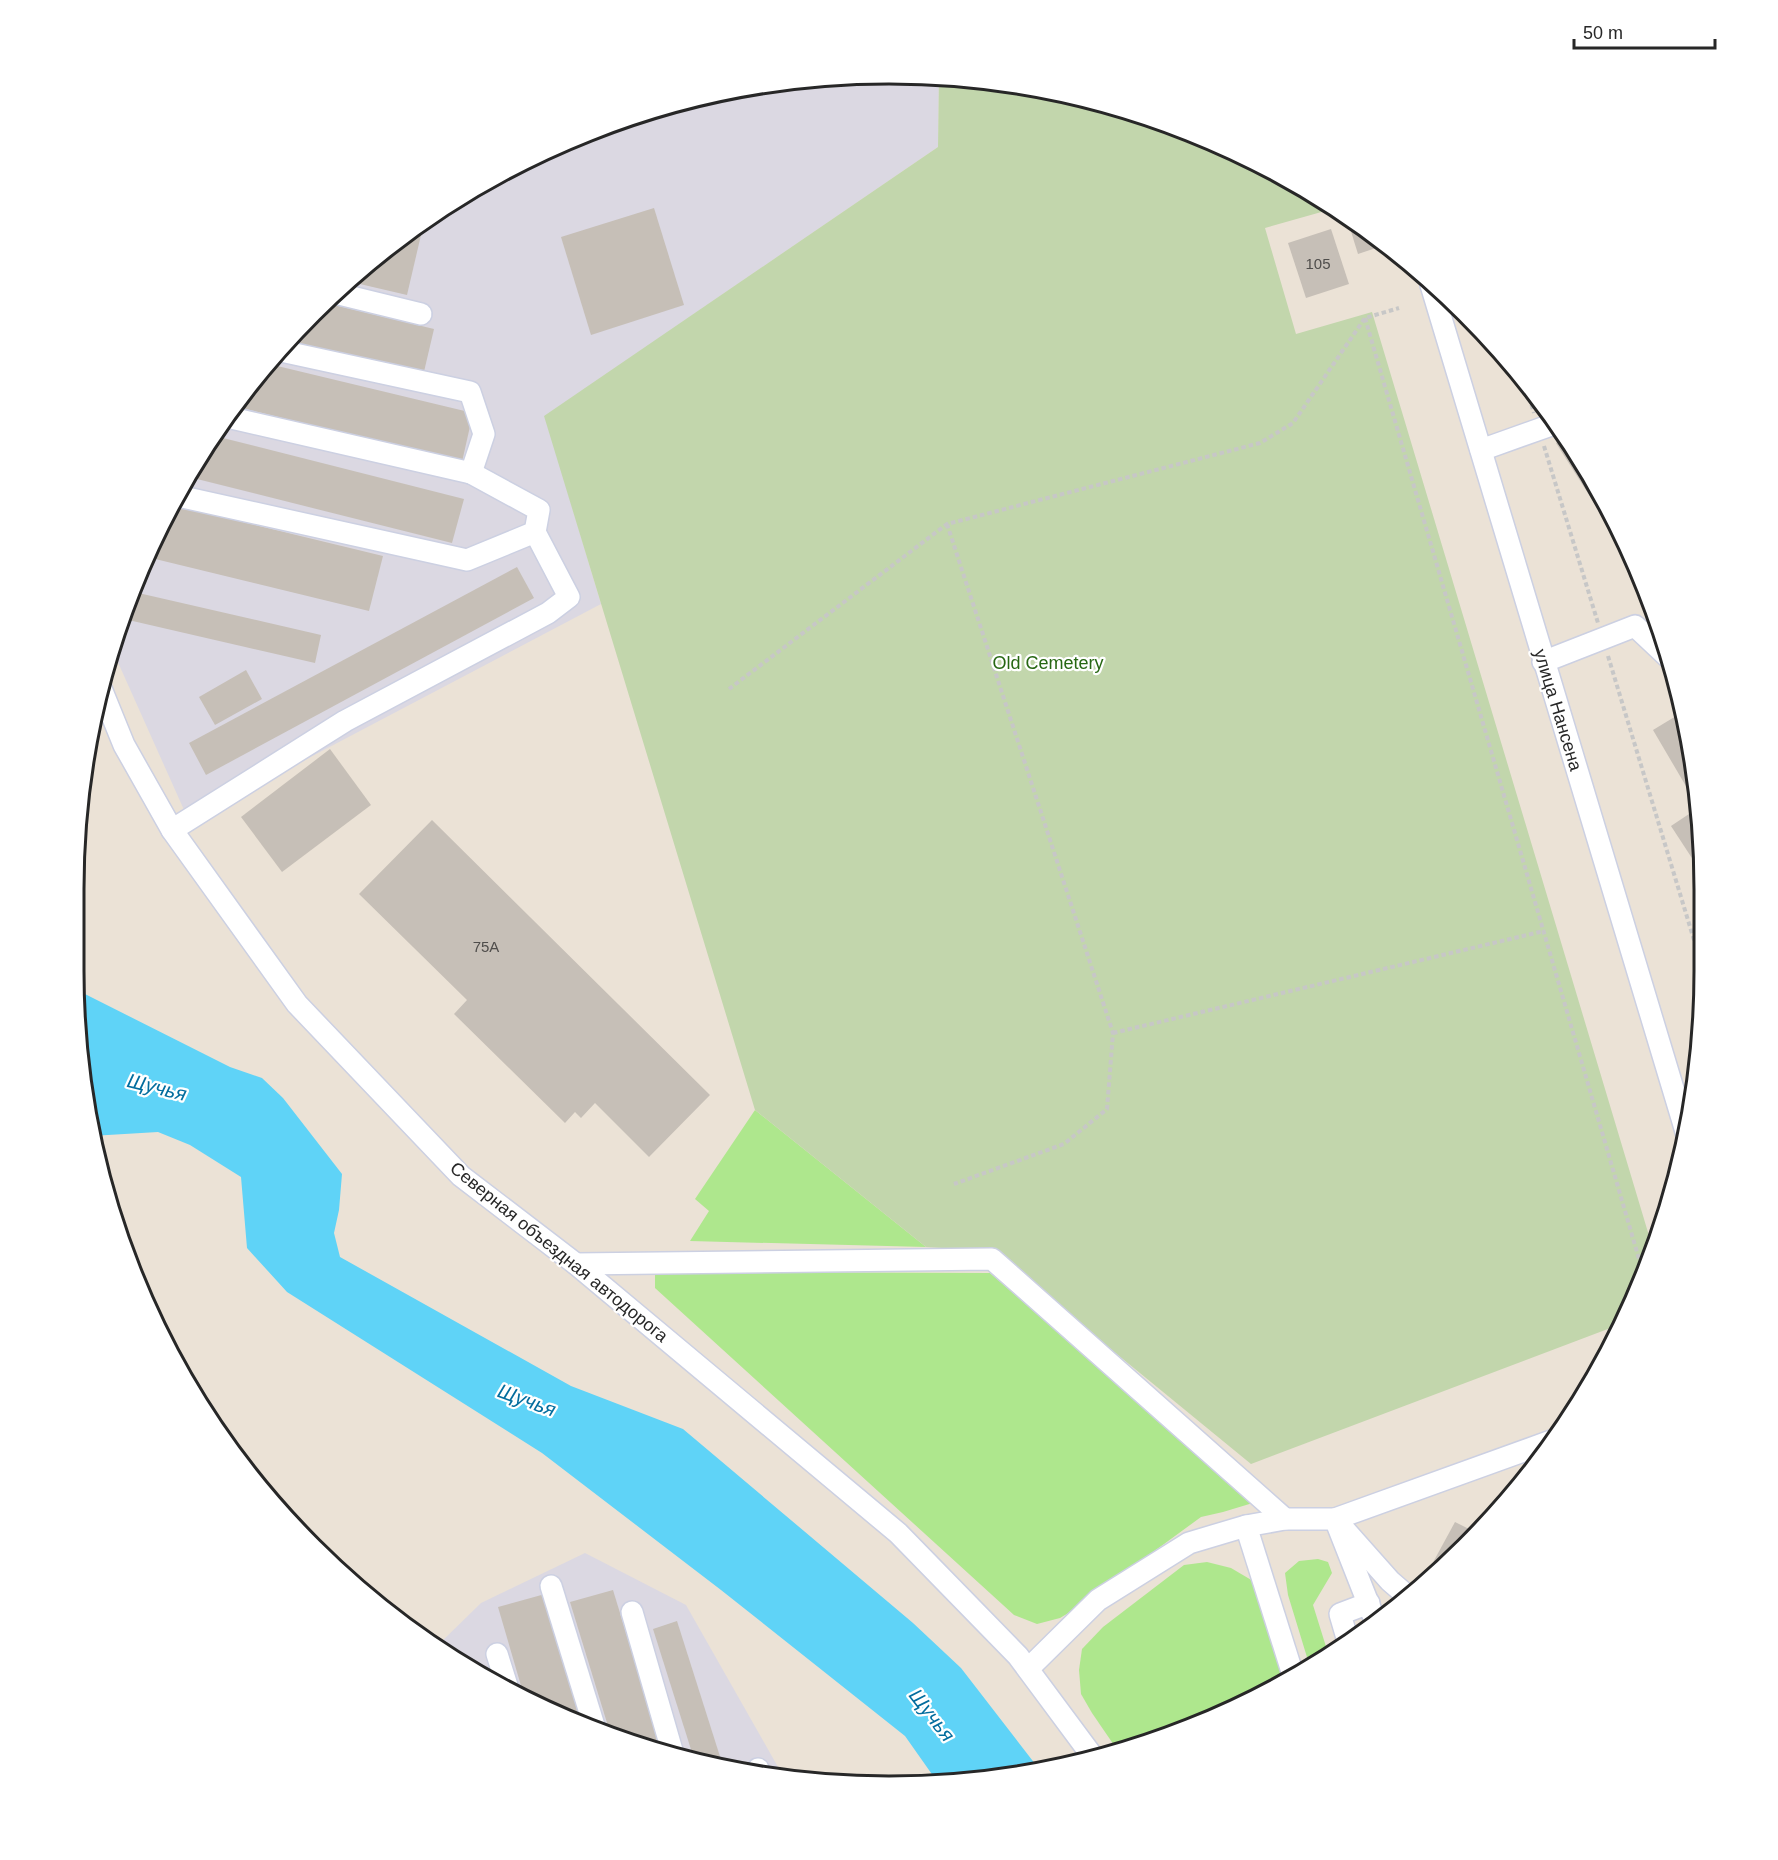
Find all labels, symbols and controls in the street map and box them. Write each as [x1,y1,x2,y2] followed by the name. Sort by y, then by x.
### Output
[1574,12,1715,50] scale bar
[1583,23,1623,43] text: 50 m
[1305,255,1331,272] house number: 105
[1530,647,1586,774] street label: улица Нансена
[992,653,1104,673] park label: Old Cemetery
[473,938,499,955] house number: 75А
[125,1069,189,1105] water label: Щучья
[446,1158,673,1347] street label: Северная объездная автодорога
[495,1379,559,1421] water label: Щучья
[905,1684,959,1746] water label: Щучья

